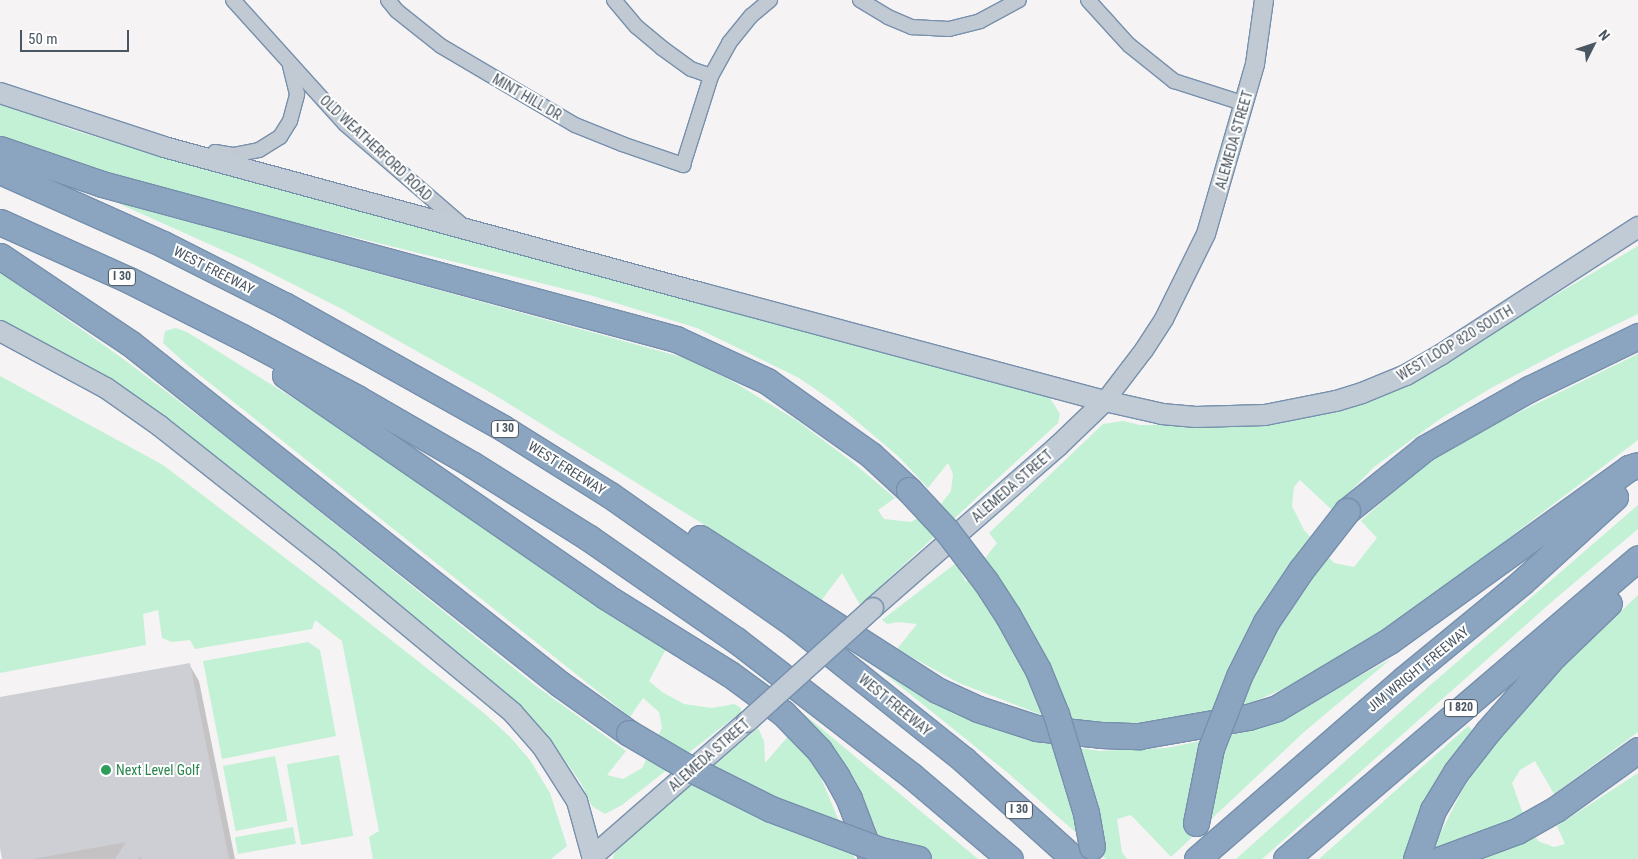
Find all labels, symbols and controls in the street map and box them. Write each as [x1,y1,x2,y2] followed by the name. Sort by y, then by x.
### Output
[22,20,131,52] scale bar
[1568,20,1618,70] north arrow
[1595,27,1613,44] text: N
[28,30,58,48] text: 50 m
[489,70,565,124] street label: MINT HILL DR
[1212,89,1256,191] street label: ALEMEDA STREET
[317,92,435,204] street label: OLD WEATHERFORD ROAD
[171,242,257,298] street label: WEST FREEWAY
[107,268,137,286] road number: I 30
[1394,302,1516,384] street label: WEST LOOP 820 SOUTH
[490,419,520,438] road number: I 30
[525,437,609,499] street label: WEST FREEWAY
[968,446,1056,526] street label: ALEMEDA STREET
[1364,623,1472,715] street label: JIM WRIGHT FREEWAY
[855,671,935,739] street label: WEST FREEWAY
[1444,698,1478,718] road number: I 820
[665,715,753,795] street label: ALEMEDA STREET
[116,762,200,778] place label: Next Level Golf
[100,764,112,776] marker: Next Level Golf
[1004,800,1034,820] road number: I 30

